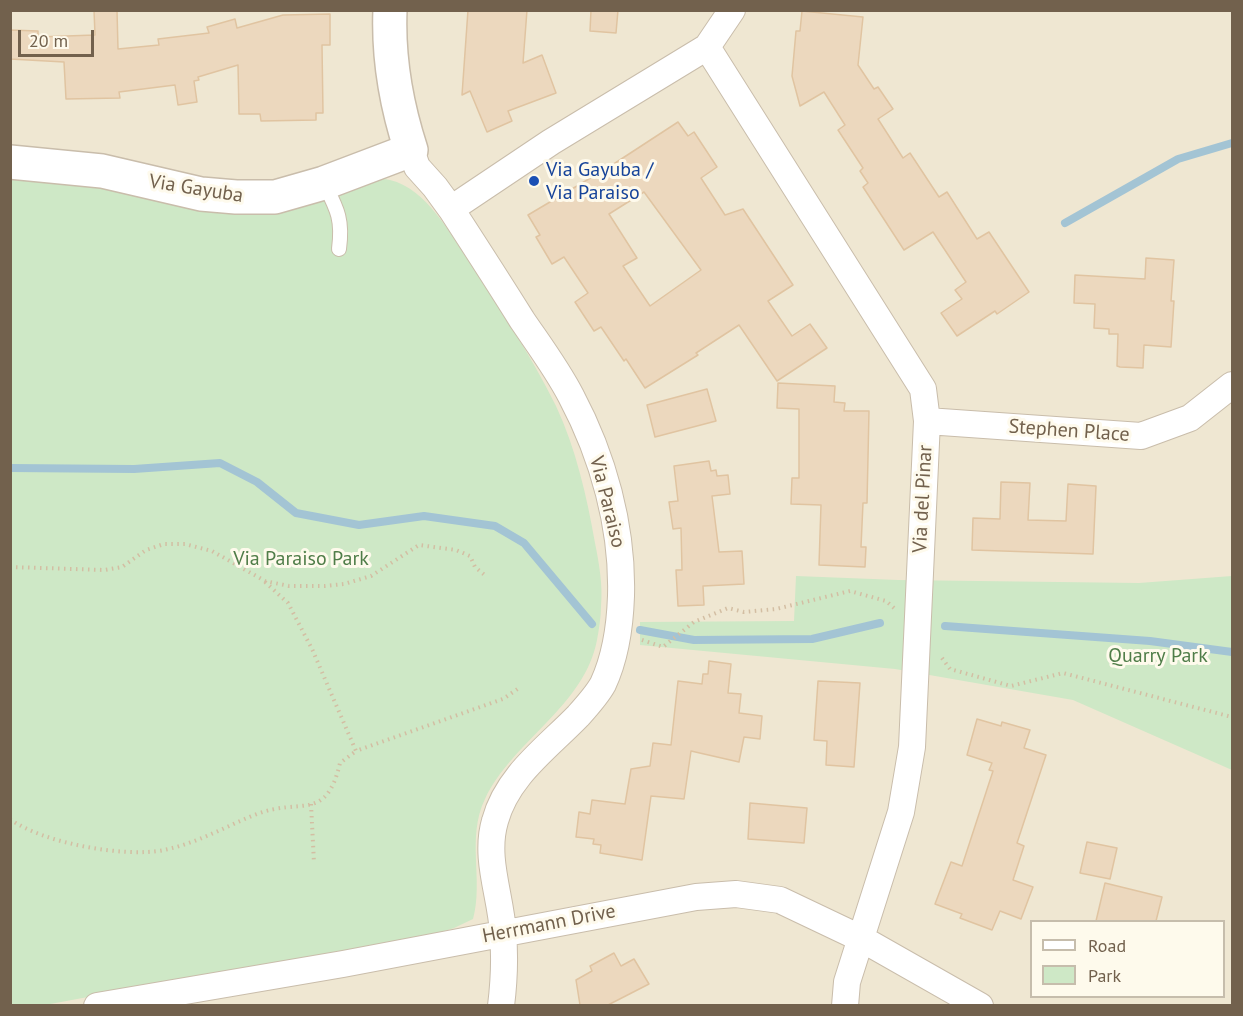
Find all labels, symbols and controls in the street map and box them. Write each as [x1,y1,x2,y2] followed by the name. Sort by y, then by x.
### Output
[21,18,98,56] scale bar
[29,29,68,52] text: 20 m
[546,158,653,205] place label: Via Gayuba / Via Paraiso
[147,170,245,208] street label: Via Gayuba
[527,174,541,188] marker: Via Gayuba / Via Paraiso
[1008,415,1130,447] street label: Stephen Place
[908,444,938,554] street label: Via del Pinar
[584,454,630,550] street label: Via Paraiso
[233,547,369,571] park label: Via Paraiso Park
[1108,644,1208,668] park label: Quarry Park
[480,899,618,949] street label: Herrmann Drive
[1030,920,1225,998] legend
[1088,934,1126,957] text: Road
[1088,964,1121,987] text: Park

